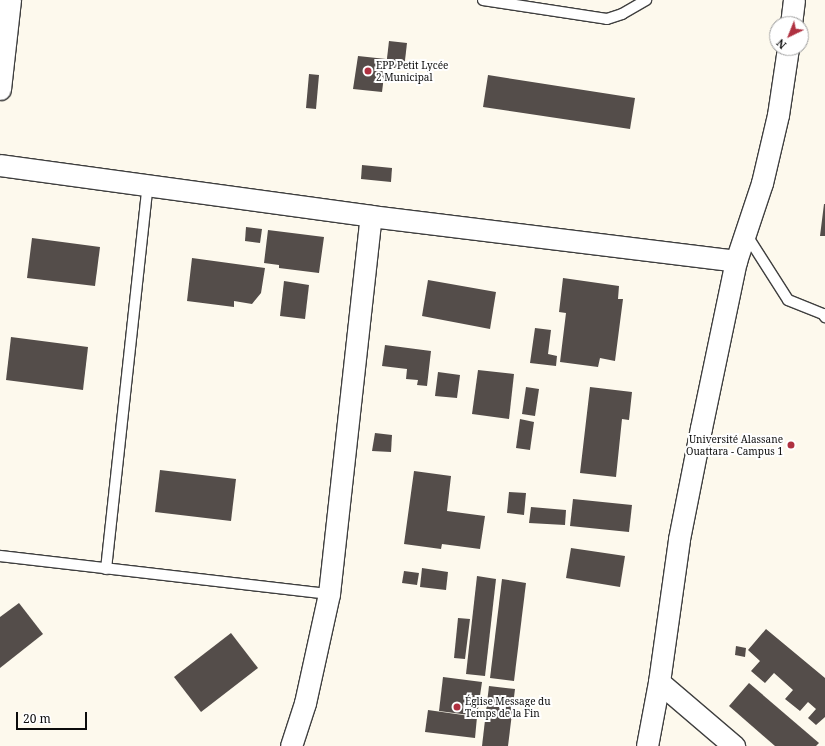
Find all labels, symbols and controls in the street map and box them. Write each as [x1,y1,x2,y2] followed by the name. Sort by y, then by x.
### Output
[769,16,809,56] north arrow
[773,36,789,53] text: N
[376,59,448,82] place label: EPP Petit Lycée 2 Municipal
[363,66,373,76] marker: EPP Petit Lycée 2 Municipal
[686,433,783,456] place label: Université Alassane Ouattara - Campus 1
[786,440,796,450] marker: Université Alassane Ouattara - Campus 1
[465,695,551,718] place label: Église Message du Temps de la Fin
[452,702,462,712] marker: Église Message du Temps de la Fin
[18,704,89,730] scale bar
[23,710,51,727] text: 20 m

